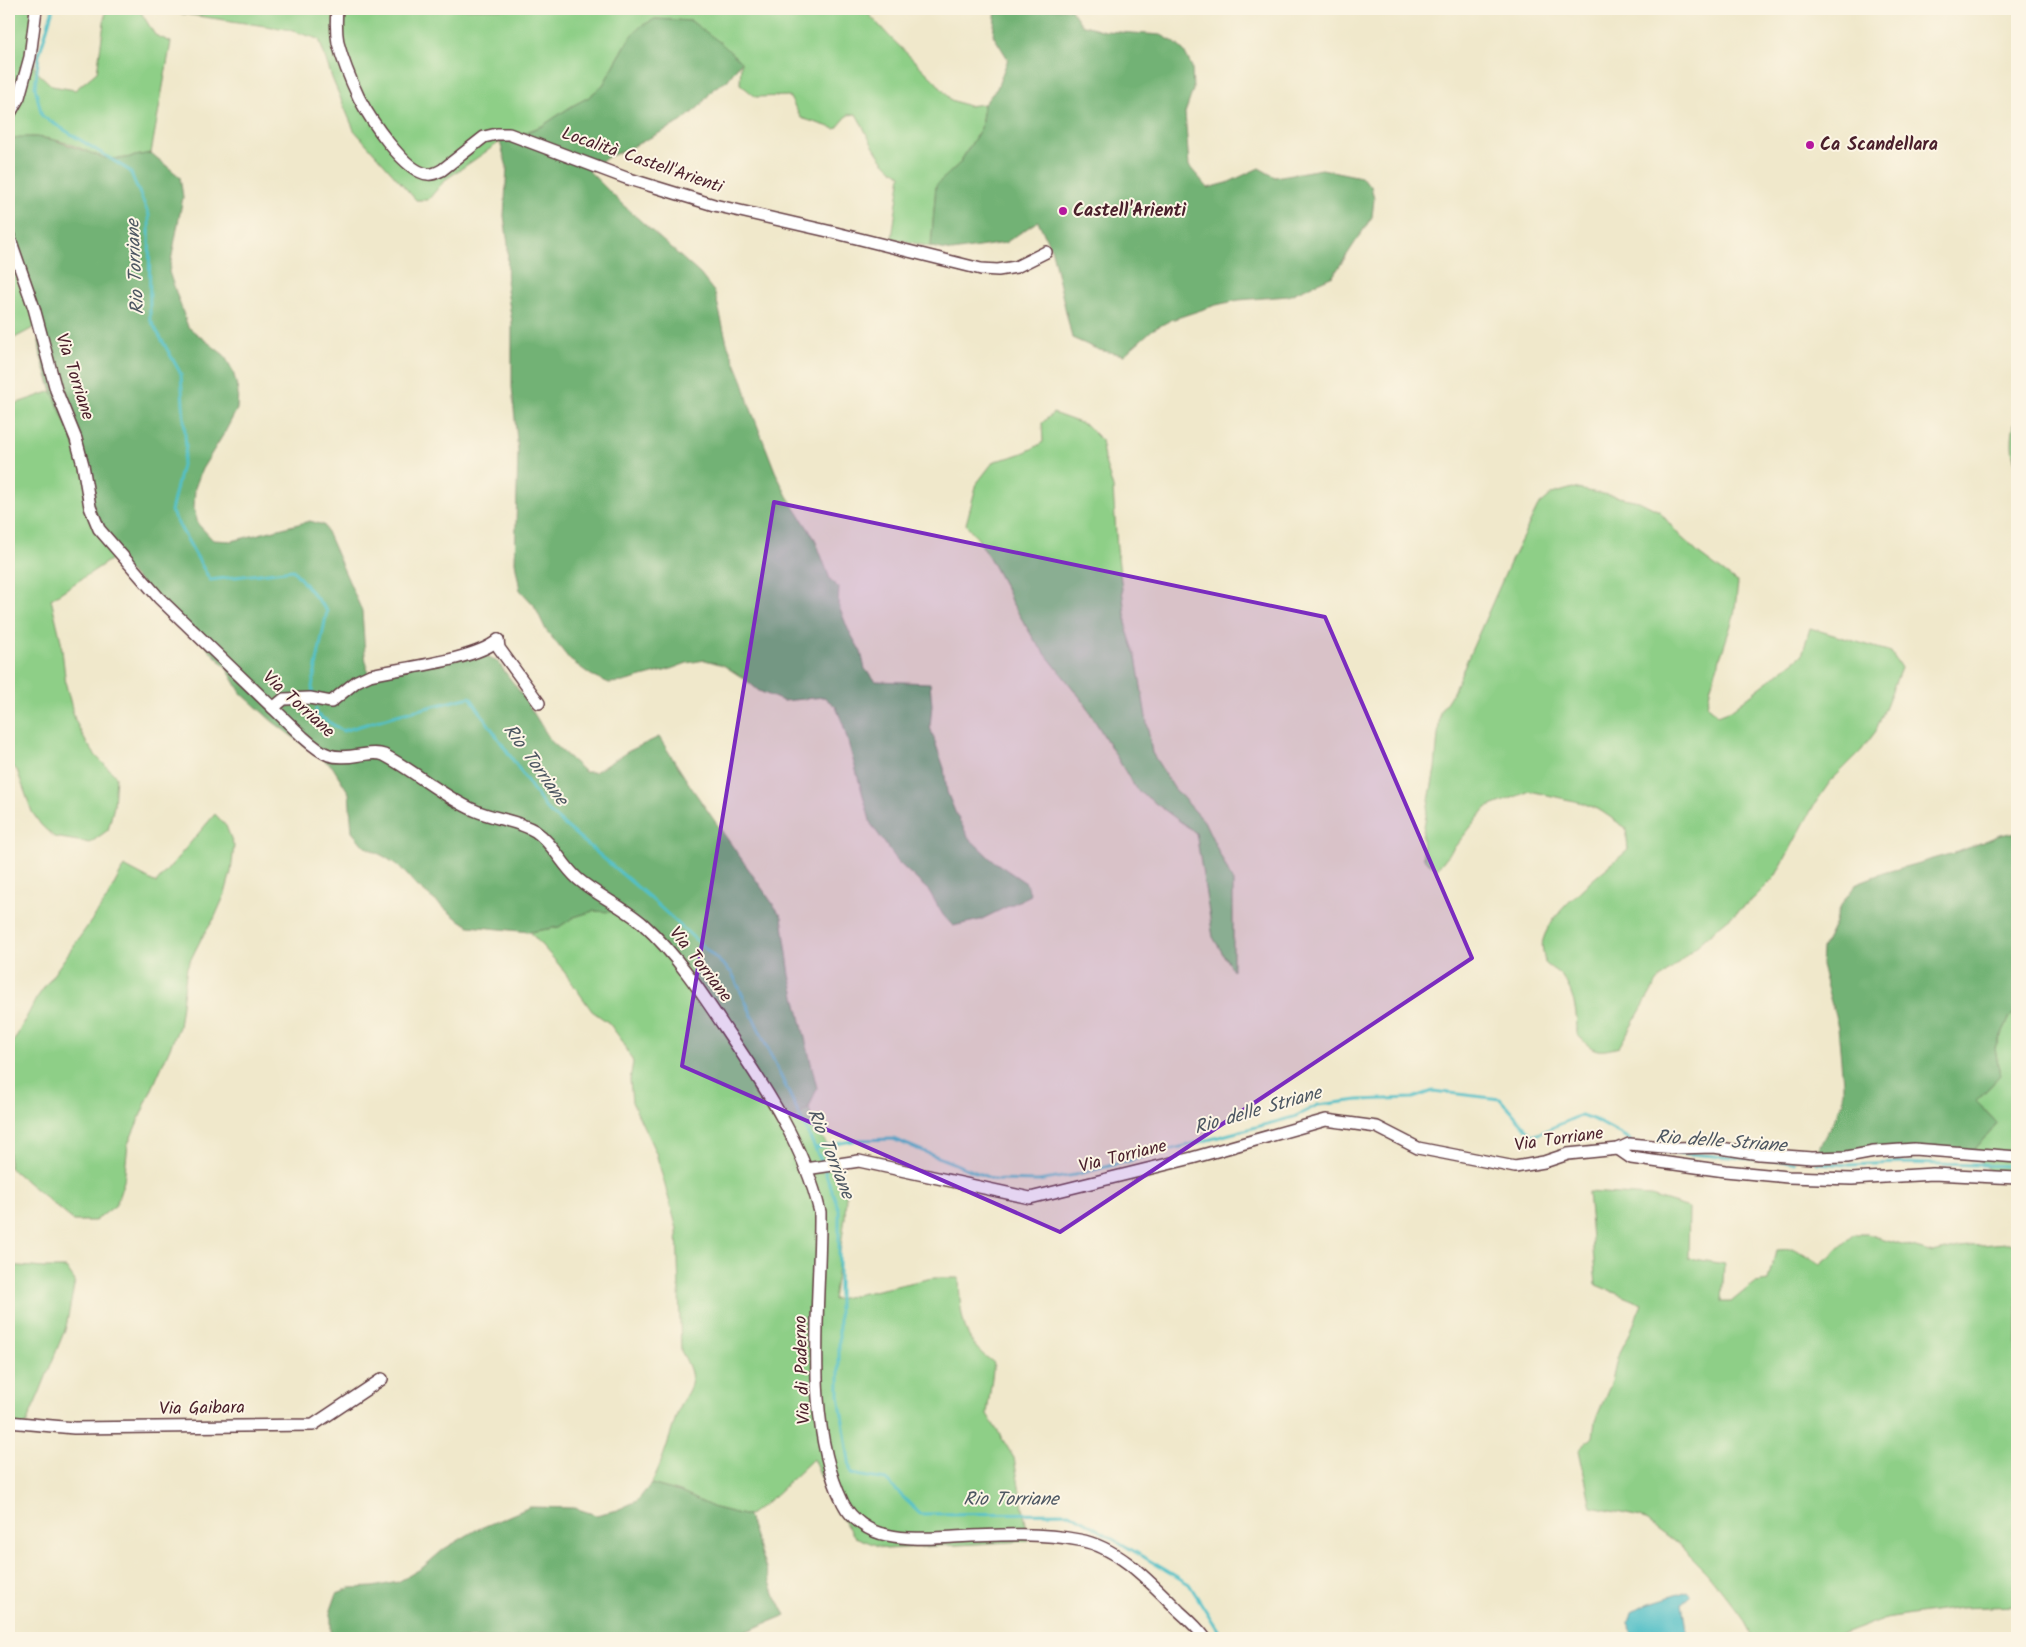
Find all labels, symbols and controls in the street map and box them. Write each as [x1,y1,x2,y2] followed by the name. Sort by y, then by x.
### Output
[557,120,727,203] street label: Località Castell'Arienti
[1820,131,1938,160] place label: Ca Scandellara
[1804,139,1816,151] marker: Ca Scandellara
[1073,197,1187,226] place label: Castell'Arienti
[1057,205,1069,217] marker: Castell'Arienti
[118,216,153,315] water label: Rio Torriane
[46,330,102,424] street label: Via Torriane
[255,664,341,746] street label: Via Torriane
[495,718,577,814] water label: Rio Torriane
[661,921,739,1009] street label: Via Torriane
[1191,1078,1328,1144] water label: Rio delle Striane
[798,1104,863,1206] water label: Rio Torriane
[1513,1119,1605,1161] street label: Via Torriane
[1655,1122,1790,1162] water label: Rio delle Striane
[1076,1132,1170,1182] street label: Via Torriane
[787,1315,819,1425] street label: Via di Paderno
[159,1394,245,1424] street label: Via Gaibara
[963,1485,1061,1515] water label: Rio Torriane

